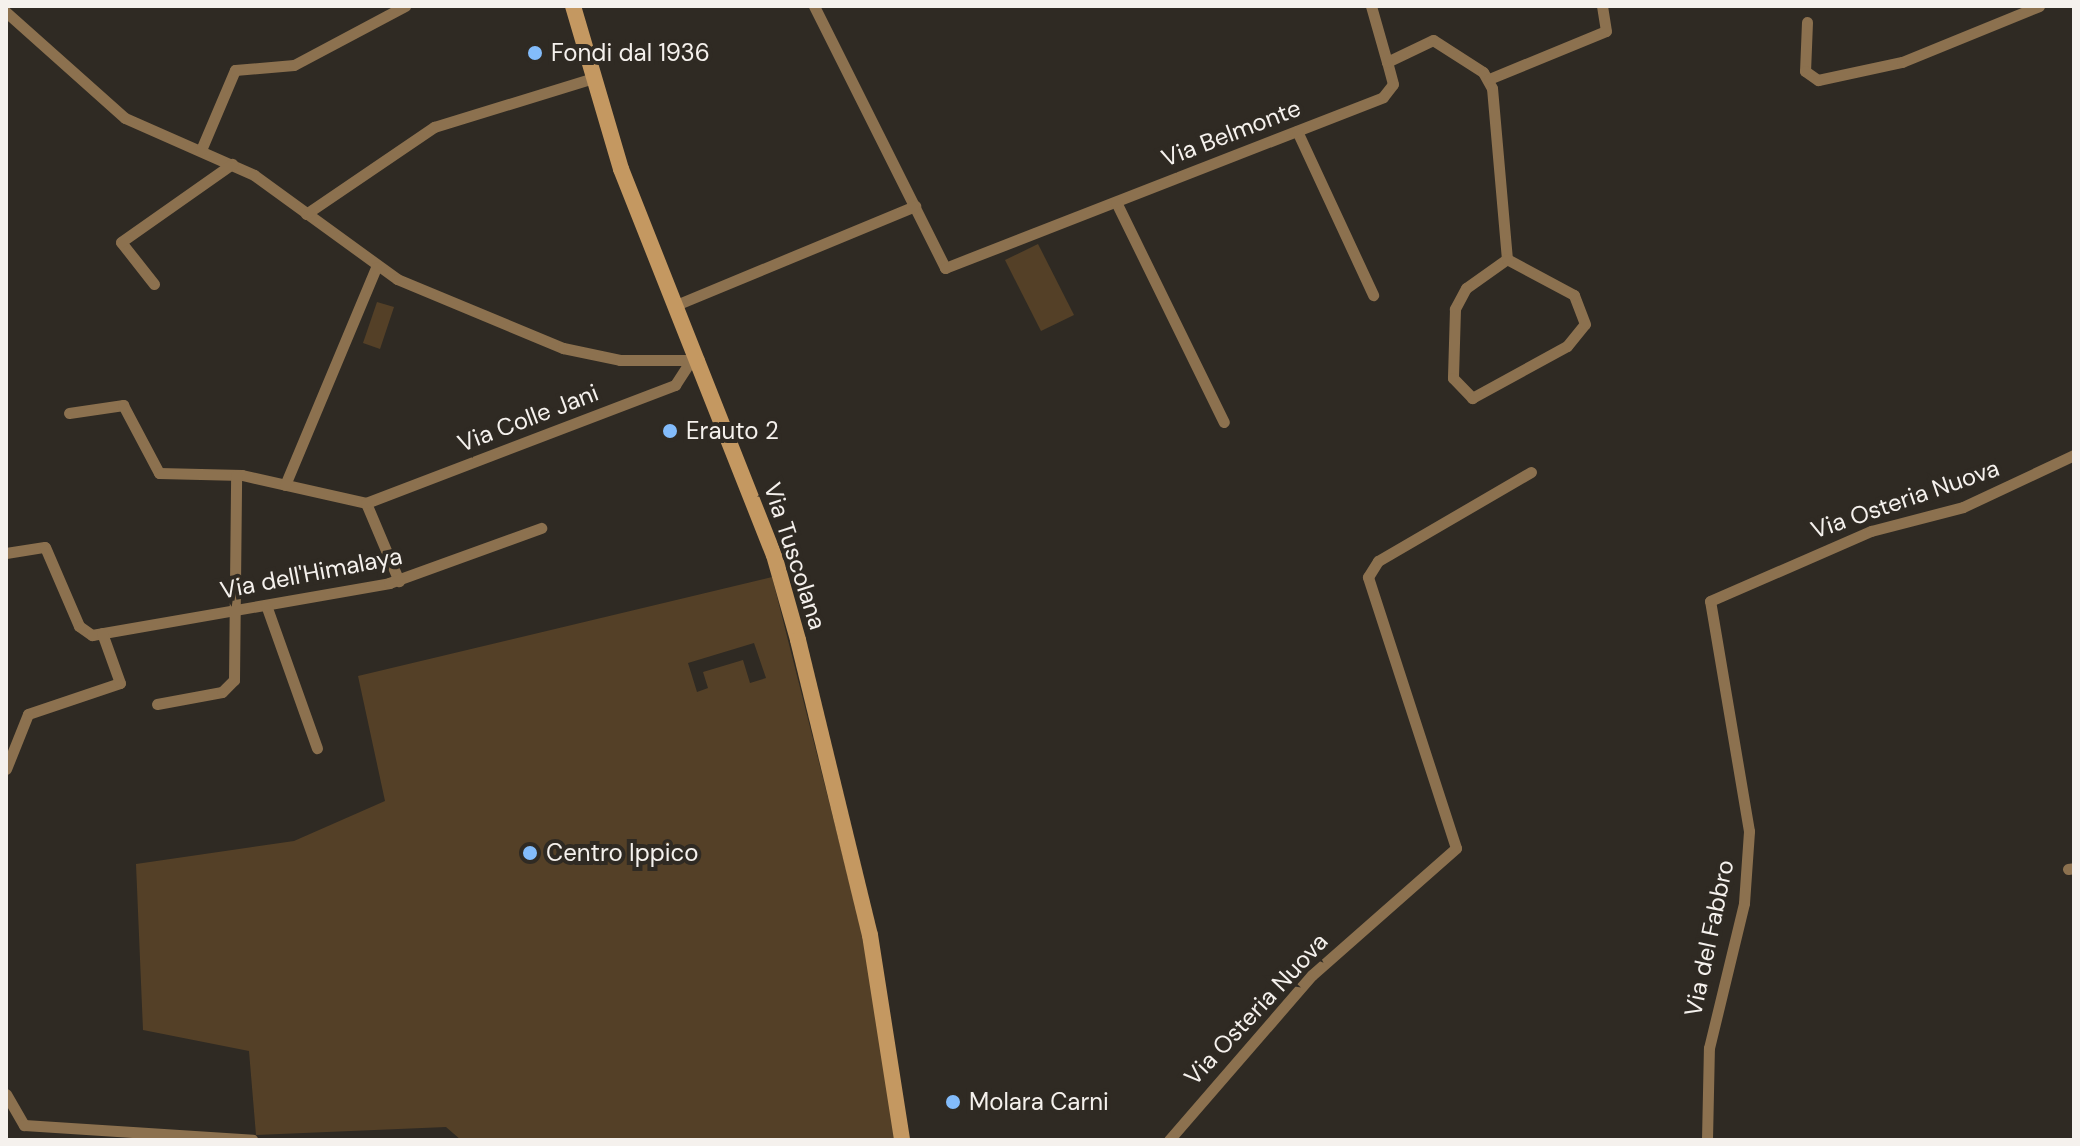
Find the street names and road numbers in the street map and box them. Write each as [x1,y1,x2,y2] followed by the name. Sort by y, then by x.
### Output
[1157,93,1305,173] street label: Via Belmonte
[454,378,602,458] street label: Via Colle Jani
[1807,453,2003,545] street label: Via Osteria Nuova
[758,479,832,633] street label: Via Tuscolana
[218,541,404,605] street label: Via dell'Himalaya
[1678,857,1740,1019] street label: Via del Fabbro
[1178,927,1334,1091] street label: Via Osteria Nuova

